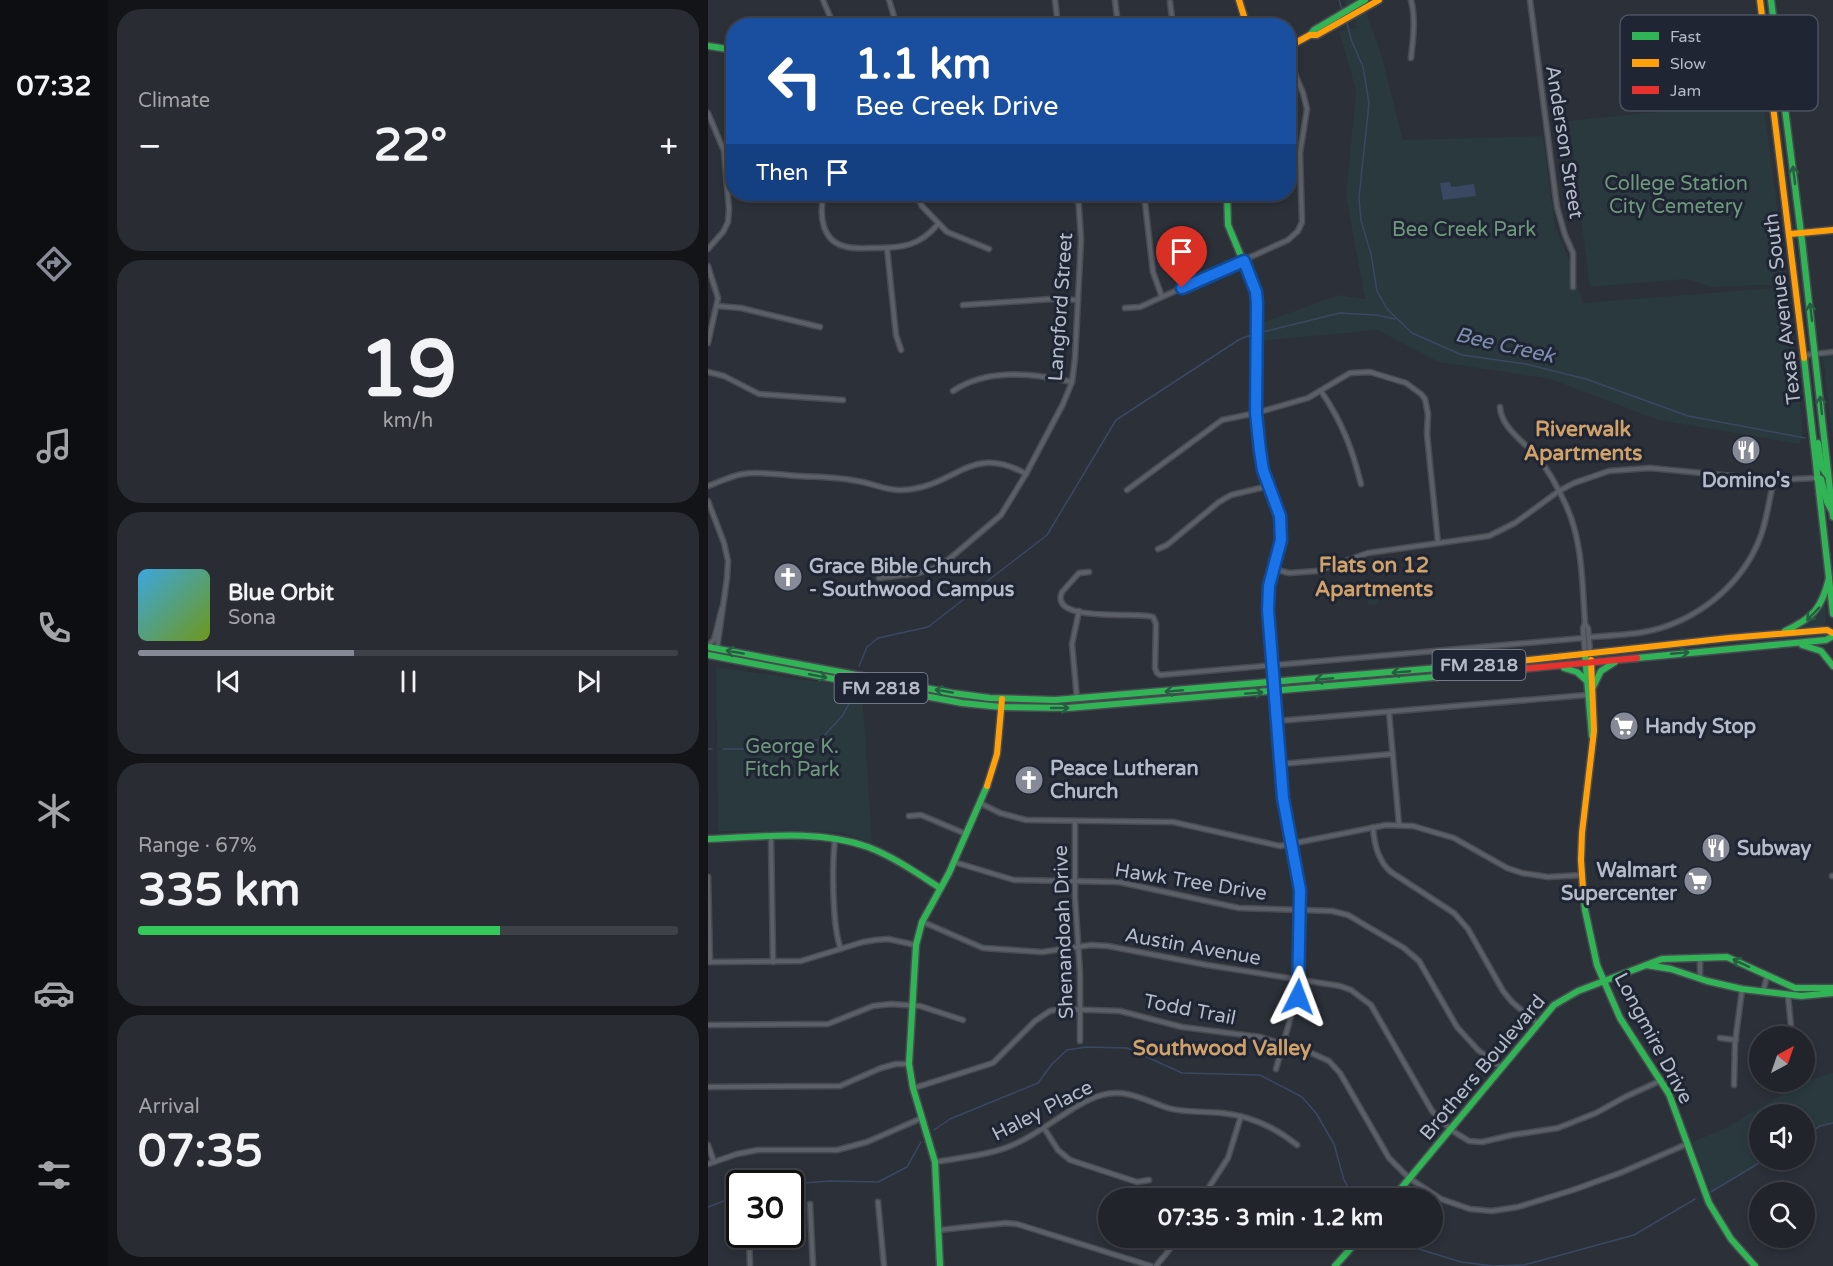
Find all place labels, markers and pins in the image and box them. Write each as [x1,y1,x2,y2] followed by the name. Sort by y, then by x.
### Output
[1156,226,1207,288] pin
[1730,434,1762,466] restaurant icon: Domino's
[1702,469,1791,493] place label: Domino's
[809,555,1015,602] place label: Grace Bible Church - Southwood Campus
[772,561,804,593] church icon: Grace Bible Church - Southwood Campus
[1608,710,1640,742] supermarket icon: Handy Stop
[1645,715,1757,739] place label: Handy Stop
[1050,757,1199,804] place label: Peace Lutheran Church
[1013,764,1045,796] church icon: Peace Lutheran Church
[1700,832,1732,864] restaurant icon: Subway
[1737,837,1812,861] place label: Subway
[1561,859,1677,906] place label: Walmart Supercenter
[1682,865,1714,897] supermarket icon: Walmart Supercenter

